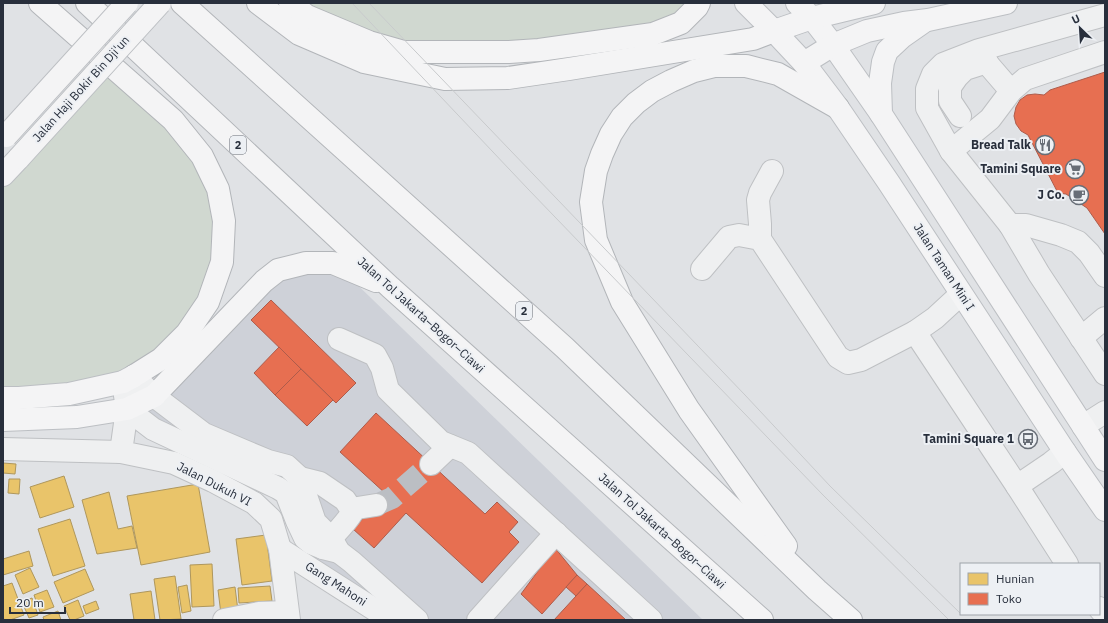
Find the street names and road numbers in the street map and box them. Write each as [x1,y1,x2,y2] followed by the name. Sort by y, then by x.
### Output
[29,32,132,145] street label: Jalan Haji Bokir Bin Dji'un
[230,136,246,154] road number: 2
[911,220,978,313] street label: Jalan Taman Mini I
[355,254,488,376] street label: Jalan Tol Jakarta–Bogor–Ciawi
[516,302,532,320] road number: 2
[175,458,254,509] street label: Jalan Dukuh VI
[596,470,729,592] street label: Jalan Tol Jakarta–Bogor–Ciawi
[303,558,370,609] street label: Gang Mahoni

